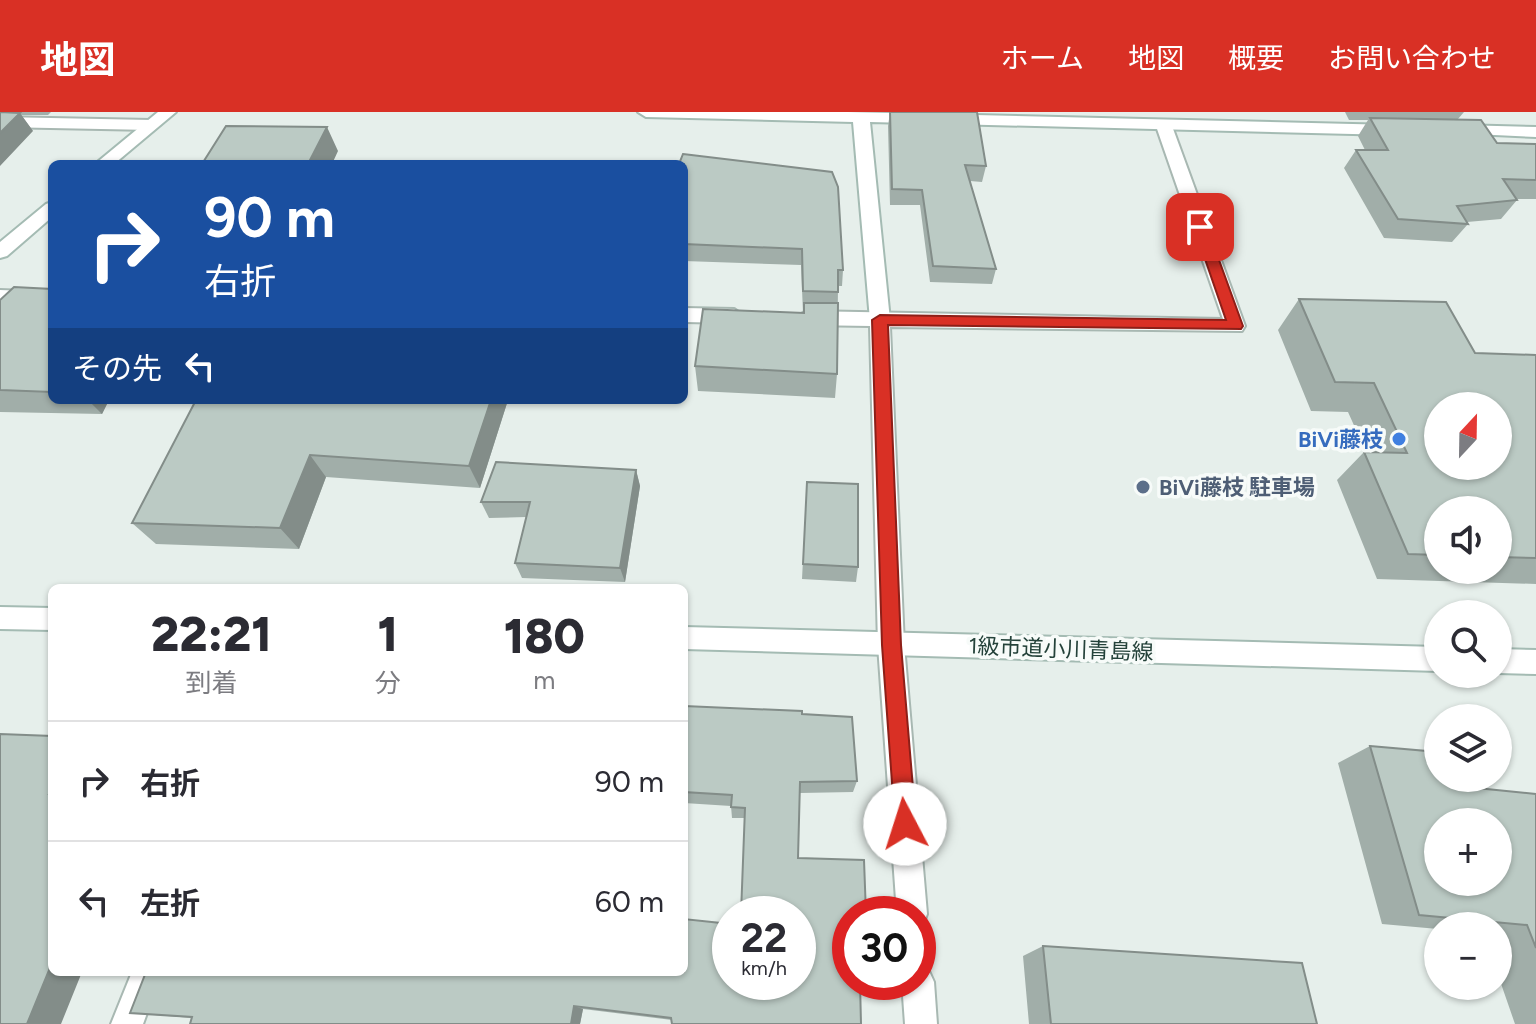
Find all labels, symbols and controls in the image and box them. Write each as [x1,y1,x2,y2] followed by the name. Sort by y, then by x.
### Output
[40,37,116,83] text: 地図
[1001,41,1084,75] text: ホーム
[1128,41,1184,75] text: 地図
[1228,41,1284,75] text: 概要
[1328,41,1496,75] text: お問い合わせ
[204,184,335,251] text: 90 m
[72,192,176,296] icon: right
[1166,193,1234,261] pin
[1178,205,1222,249] icon: arrive
[204,260,276,303] text: 右折
[178,344,222,388] icon: left
[72,350,162,387] text: その先
[1424,392,1512,480] north arrow
[1424,392,1512,1000] map controls
[1298,426,1383,453] place label: BiVi藤枝
[1390,430,1408,448] marker: BiVi藤枝
[1159,474,1315,501] place label: BiVi藤枝 駐車場
[1134,478,1152,496] marker: BiVi藤枝 駐車場
[1424,496,1512,584] button: sound
[1424,600,1512,688] button: search
[151,605,272,663] text: 22:21
[378,605,398,663] text: 1
[504,607,585,665] text: 180
[968,632,1154,666] street label: 1級市道小川青島線
[533,664,555,696] text: m
[185,667,237,699] text: 到着
[375,667,401,699] text: 分
[1424,704,1512,792] button: layers
[72,759,116,803] icon: right
[595,763,664,800] text: 90 m
[140,765,200,802] text: 右折
[863,782,947,866] position arrow
[1424,808,1512,896] button: +
[72,879,116,923] icon: left
[595,883,664,920] text: 60 m
[140,885,200,922] text: 左折
[832,896,936,1000] speed limit sign: 30
[1424,912,1512,1000] button: −
[741,914,787,962] text: 22
[741,956,787,980] text: km/h

